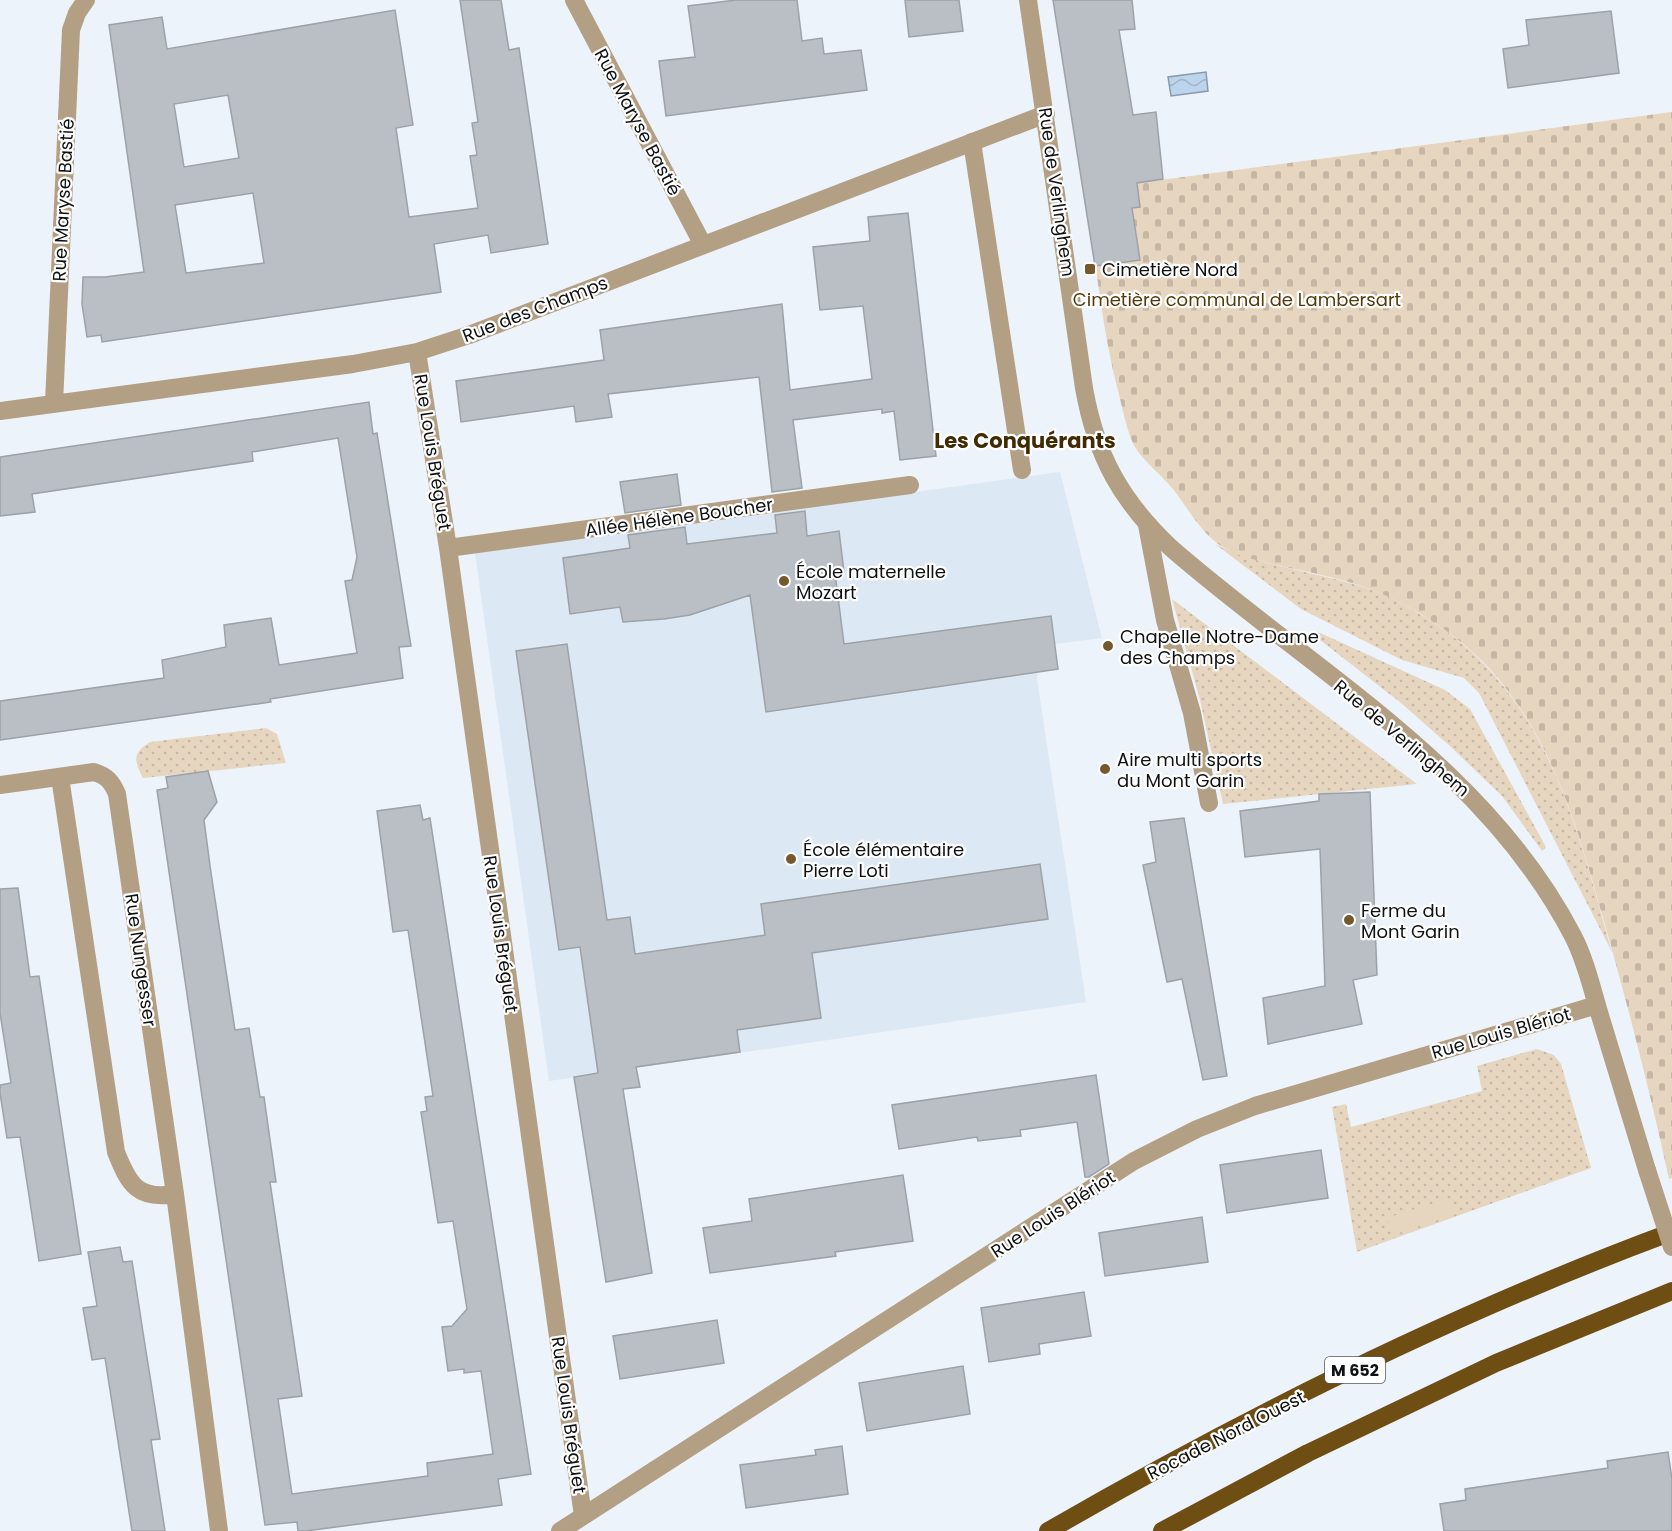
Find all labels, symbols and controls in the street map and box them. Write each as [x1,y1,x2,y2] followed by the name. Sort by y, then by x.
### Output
[589,44,687,200] street label: Rue Maryse Bastié
[1033,106,1081,278] street label: Rue de Verlinghem
[46,118,80,282] street label: Rue Maryse Bastié
[1102,257,1238,282] place label: Cimetière Nord
[1083,262,1097,276] marker: Cimetière Nord
[459,270,611,348] street label: Rue des Champs
[1073,287,1401,312] park label: Cimetière communal de Lambersart
[408,372,458,532] street label: Rue Louis Bréguet
[934,426,1116,455] district label: Les Conquérants
[584,491,775,543] street label: Allée Hélène Boucher
[796,559,946,605] place label: École maternelle Mozart
[777,574,791,588] marker: École maternelle Mozart
[1120,624,1319,670] place label: Chapelle Notre-Dame des Champs
[1101,639,1115,653] marker: Chapelle Notre-Dame des Champs
[1329,674,1475,802] street label: Rue de Verlinghem
[1117,747,1262,793] place label: Aire multi sports du Mont Garin
[1098,762,1112,776] marker: Aire multi sports du Mont Garin
[803,837,964,883] place label: École élémentaire Pierre Loti
[784,852,798,866] marker: École élémentaire Pierre Loti
[478,854,524,1014] street label: Rue Louis Bréguet
[119,892,163,1028] street label: Rue Nungesser
[1361,898,1460,944] place label: Ferme du Mont Garin
[1342,913,1356,927] marker: Ferme du Mont Garin
[1428,1001,1574,1065] street label: Rue Louis Blériot
[986,1164,1120,1264] street label: Rue Louis Blériot
[546,1335,592,1495] street label: Rue Louis Bréguet
[1325,1357,1385,1383] road number: M 652
[1143,1384,1309,1486] street label: Rocade Nord Ouest

